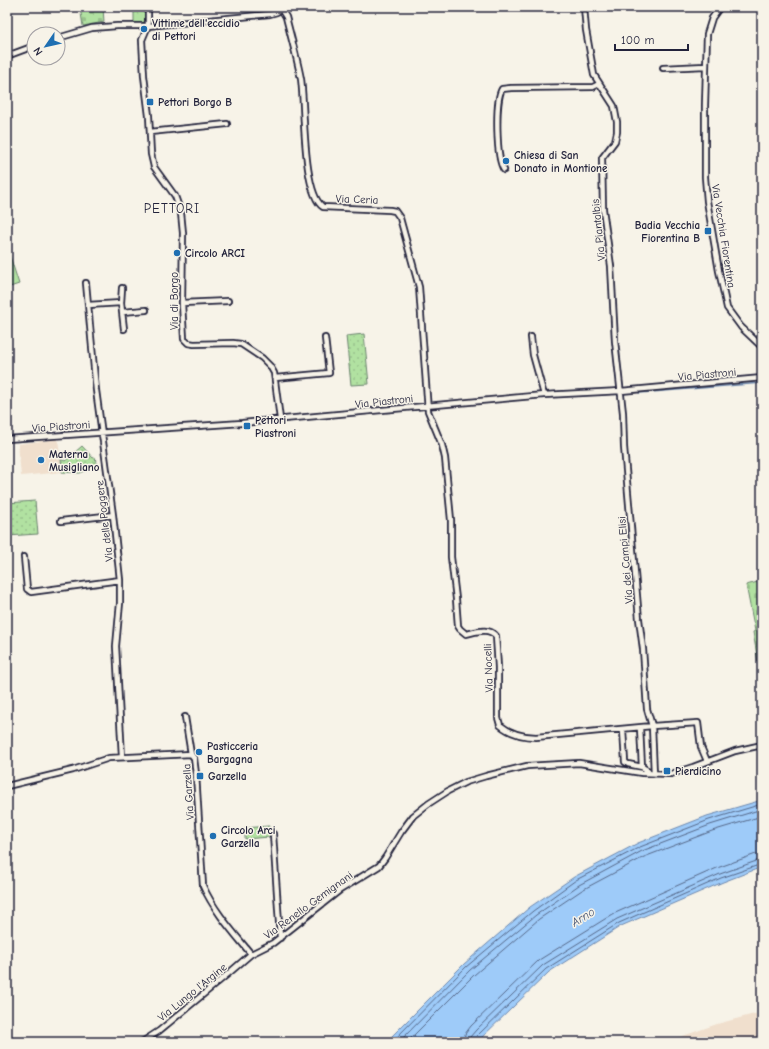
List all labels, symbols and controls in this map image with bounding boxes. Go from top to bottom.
place label: Vittime dell'eccidio di Pettori [152,17,240,43]
marker: Vittime dell'eccidio di Pettori [139,24,149,34]
north arrow [26,26,66,66]
scale bar [615,26,688,52]
text: 100 m [621,33,654,47]
text: N [31,45,46,58]
place label: Pettori Borgo B [158,96,232,109]
marker: Pettori Borgo B [145,97,155,107]
place label: Chiesa di San Donato in Montione [514,149,608,175]
marker: Chiesa di San Donato in Montione [501,156,511,166]
street label: Via Vecchia Fiorentina [709,183,738,289]
street label: Via Ceria [335,192,378,207]
street label: Via Piantalbis [589,198,608,261]
district label: PETTORI [144,201,200,216]
place label: Badia Vecchia Fiorentina B [635,219,700,245]
marker: Badia Vecchia Fiorentina B [703,226,713,236]
place label: Circolo ARCI [185,247,246,260]
marker: Circolo ARCI [172,248,182,258]
street label: Via di Borgo [168,272,181,330]
street label: Via Piastroni [677,365,737,384]
street label: Via Piastroni [354,392,414,411]
place label: Pettori Piastroni [255,414,296,440]
street label: Via Piastroni [31,418,91,435]
marker: Pettori Piastroni [242,421,252,431]
place label: Materna Musigliano [49,448,100,474]
marker: Materna Musigliano [36,455,46,465]
street label: Via delle Poggere [93,479,116,562]
street label: Via dei Campi Elisi [615,516,636,604]
street label: Via Nocelli [481,643,496,693]
place label: Pasticceria Bargagna [207,740,258,766]
marker: Pasticceria Bargagna [194,747,204,757]
street label: Via Garzella [180,763,197,820]
place label: Pierdicino [675,765,721,778]
marker: Pierdicino [662,766,672,776]
place label: Garzella [208,770,247,783]
marker: Garzella [195,771,205,781]
place label: Circolo Arci Garzella [221,824,275,850]
marker: Circolo Arci Garzella [208,831,218,841]
street label: Via Renello Gemignani [261,869,355,942]
water label: Arno [568,904,597,930]
street label: Via Lungo l'Argine [155,960,230,1024]

